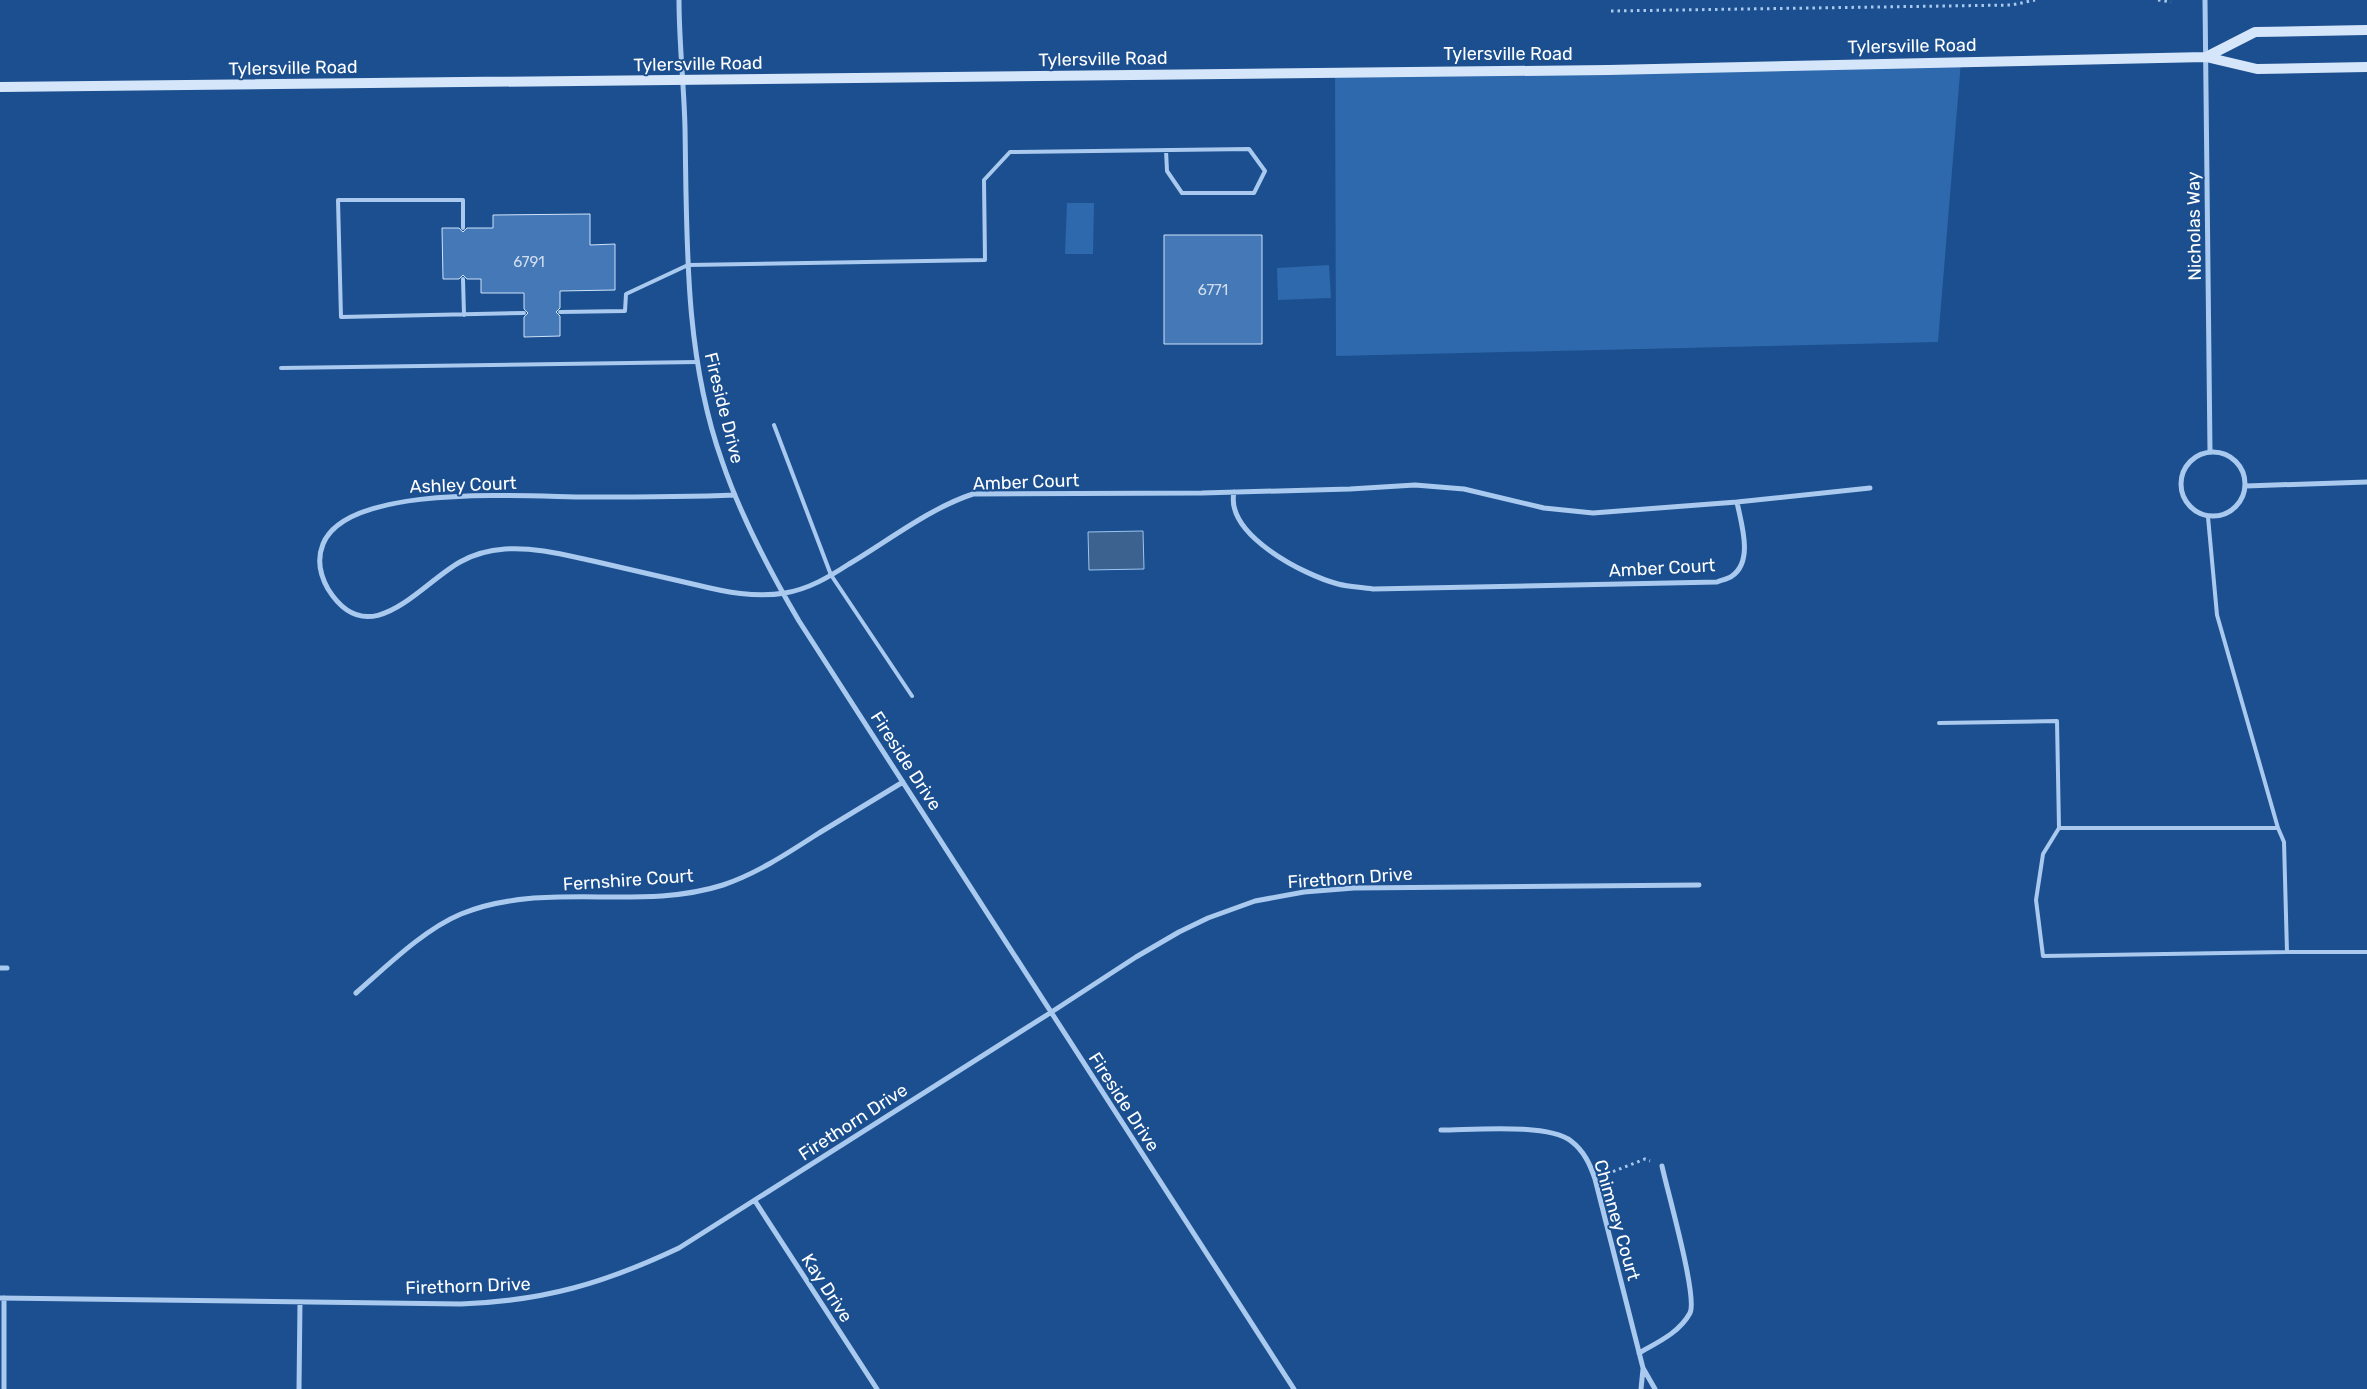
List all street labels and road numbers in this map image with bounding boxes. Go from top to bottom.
street label: Tylersville Road [1847,34,1977,58]
street label: Tylersville Road [1443,43,1573,65]
street label: Tylersville Road [1038,47,1168,71]
street label: Tylersville Road [633,52,763,76]
street label: Tylersville Road [228,56,358,80]
street label: Nicholas Way [2182,171,2206,281]
street label: Fireside Drive [700,350,748,466]
street label: Amber Court [972,469,1080,495]
street label: Ashley Court [409,472,517,498]
street label: Amber Court [1608,554,1716,582]
street label: Fireside Drive [866,707,946,815]
street label: Firethorn Drive [1287,863,1413,893]
street label: Fernshire Court [562,864,694,896]
street label: Fireside Drive [1084,1048,1164,1156]
street label: Firethorn Drive [794,1079,912,1165]
street label: Chimney Court [1589,1157,1645,1283]
street label: Kay Drive [797,1249,857,1327]
street label: Firethorn Drive [405,1273,531,1299]

